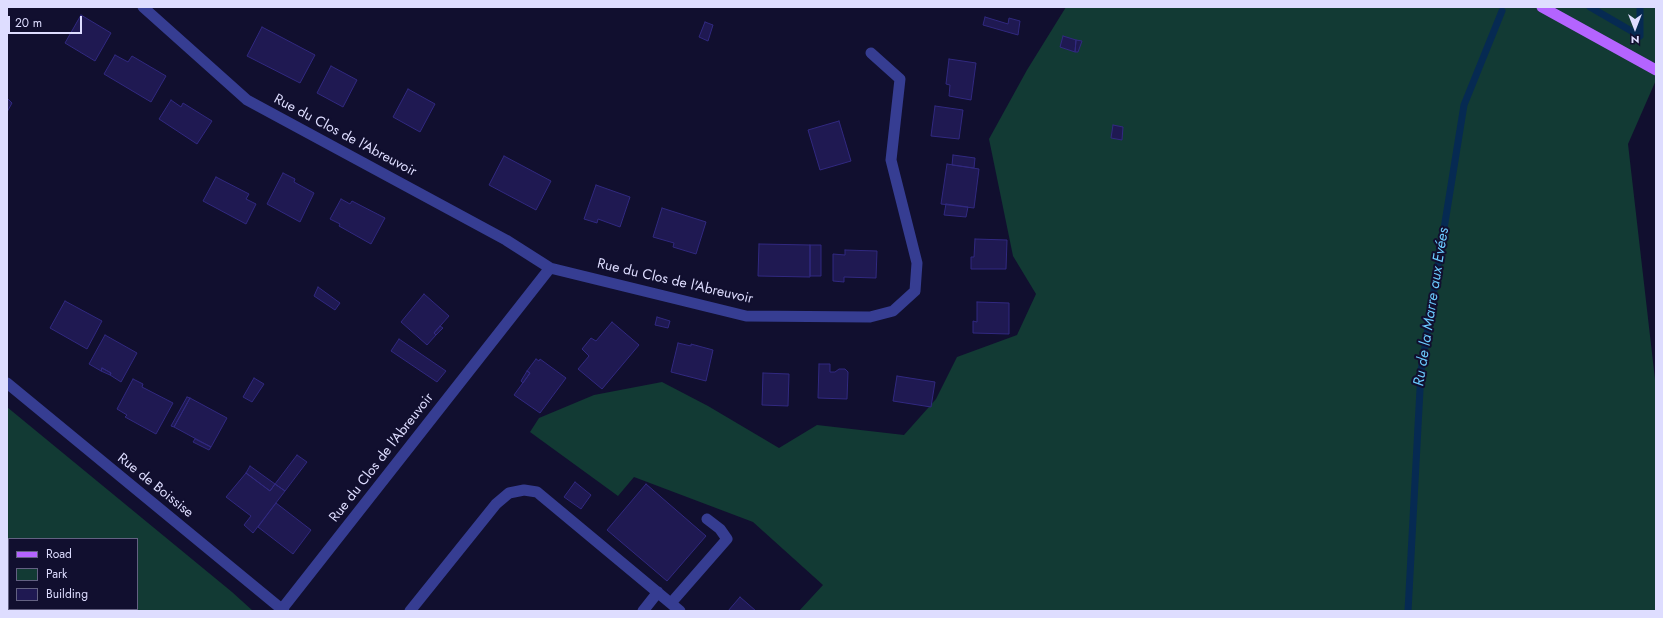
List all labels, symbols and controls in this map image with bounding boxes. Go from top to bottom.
scale bar [10,8,84,34]
north arrow [1615,8,1655,48]
text: 20 m [15,14,42,32]
text: N [1631,32,1639,48]
street label: Rue du Clos de l'Abreuvoir [271,91,419,181]
water label: Ru de la Marre aux Evées [1411,226,1453,388]
street label: Rue du Clos de l'Abreuvoir [595,256,755,308]
street label: Rue du Clos de l'Abreuvoir [326,390,438,526]
street label: Rue de Boissise [114,450,196,522]
legend [8,538,138,610]
text: Road [46,545,72,563]
text: Park [46,565,67,583]
text: Building [46,585,88,603]

